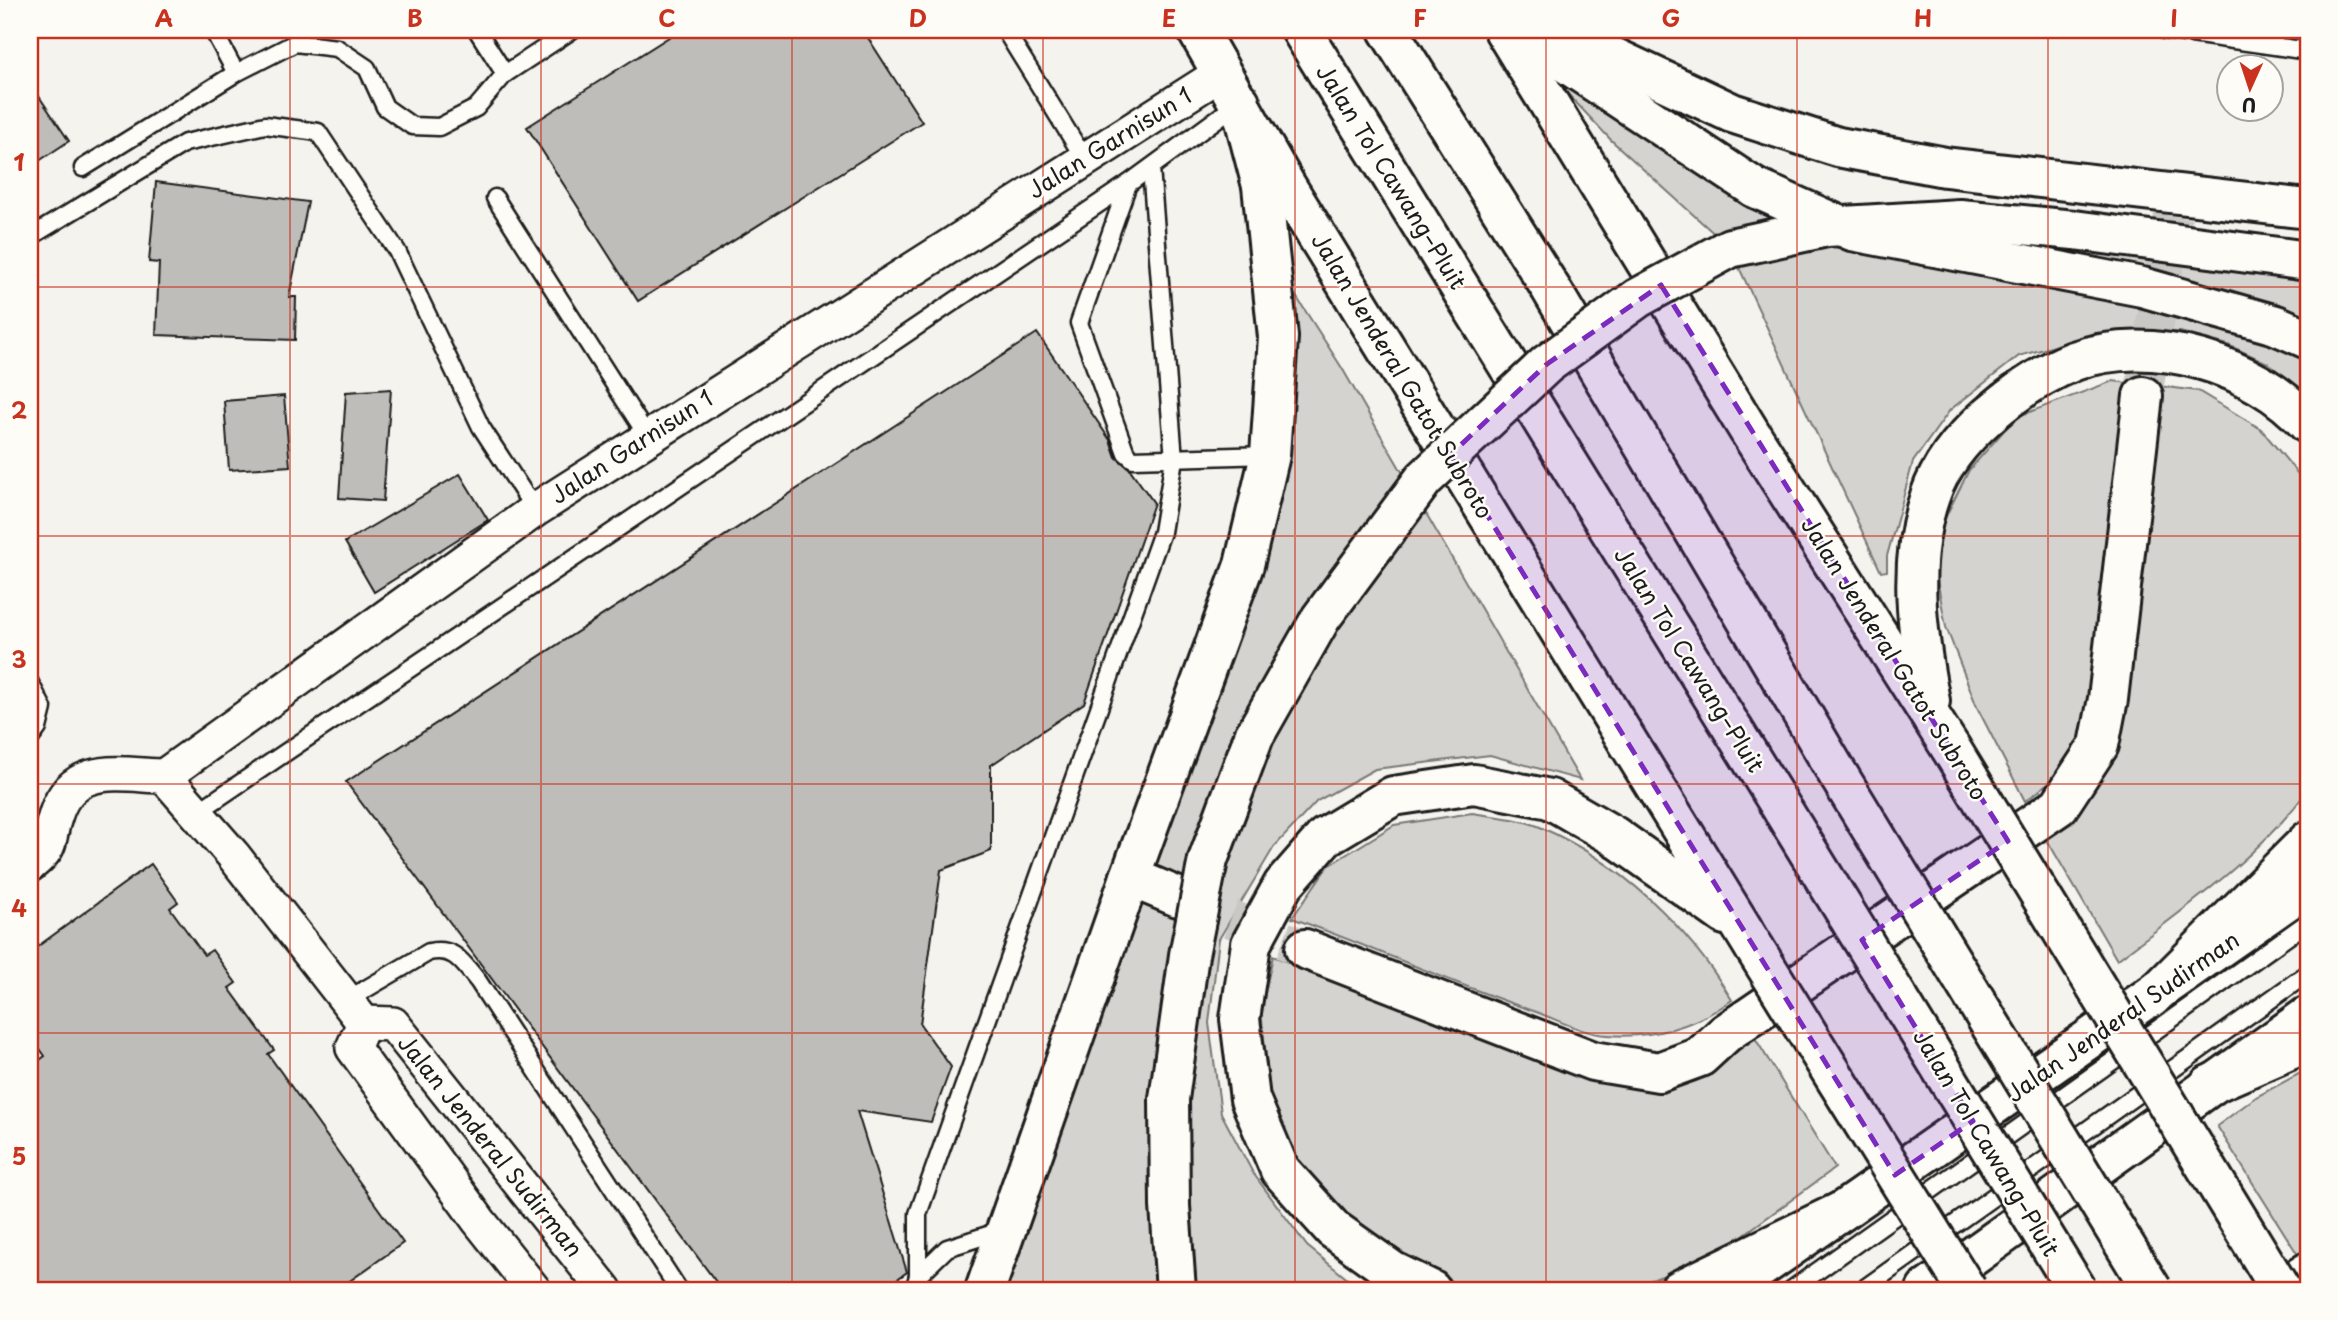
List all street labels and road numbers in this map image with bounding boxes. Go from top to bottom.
street label: Jalan Tol Cawang–Pluit [1309,57,1476,296]
street label: Jalan Garnisun 1 [1020,77,1198,206]
street label: Jalan Jenderal Gatot Subroto [1304,225,1503,525]
street label: Jalan Garnisun 1 [543,380,720,512]
street label: Jalan Jenderal Gatot Subroto [1793,510,1997,807]
street label: Jalan Tol Cawang–Pluit [1607,540,1774,779]
street label: Jalan Jenderal Sudirman [1998,922,2246,1110]
street label: Jalan Tol Cawang–Pluit [1905,1022,2069,1263]
street label: Jalan Jenderal Sudirman [390,1026,592,1264]

